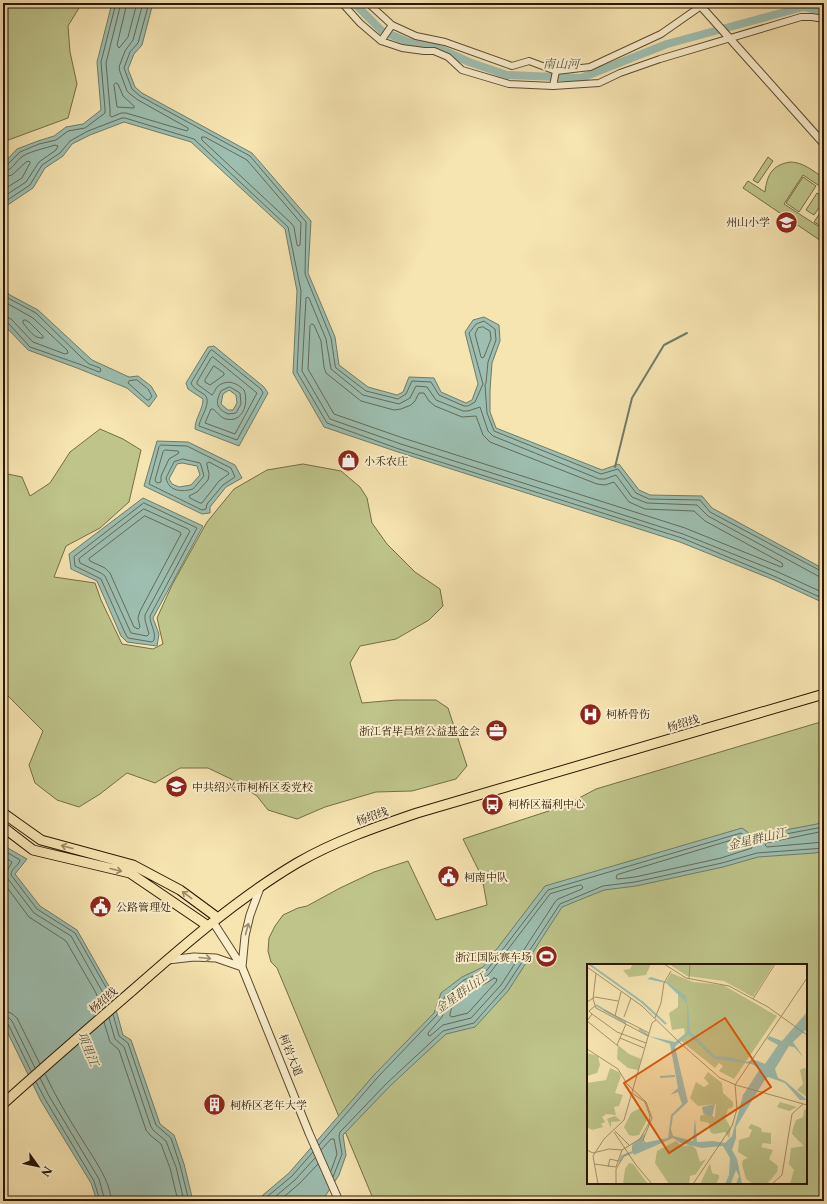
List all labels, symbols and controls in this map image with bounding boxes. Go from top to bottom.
water label: 南山河 [543,56,581,71]
school or university icon: 州山小学 [773,209,799,235]
place label: 州山小学 [726,215,770,229]
shop icon: 小禾农庄 [336,448,362,474]
place label: 小禾农庄 [364,454,408,468]
hospital icon: 柯桥骨伤 [577,701,603,727]
place label: 柯桥骨伤 [606,707,650,721]
street label: 杨绍线 [665,712,701,734]
office icon: 浙江省毕昌煊公益基金会 [483,718,509,744]
place label: 浙江省毕昌煊公益基金会 [359,724,480,738]
school or university icon: 中共绍兴市柯桥区委党校 [163,774,189,800]
place label: 中共绍兴市柯桥区委党校 [192,780,313,794]
bus stop icon: 柯桥区福利中心 [480,791,506,817]
place label: 柯桥区福利中心 [508,797,585,811]
street label: 杨绍线 [354,804,390,828]
water label: 金星群山江 [726,824,790,853]
one-way arrow [61,843,74,850]
public building icon: 柯南中队 [436,864,462,890]
one-way arrow [109,867,122,874]
place label: 柯南中队 [464,870,508,884]
one-way arrow [182,891,193,899]
public building icon: 公路管理处 [88,894,114,920]
place label: 公路管理处 [116,900,171,914]
one-way arrow [243,922,251,935]
sports icon: 浙江国际赛车场 [534,944,560,970]
place label: 浙江国际赛车场 [455,950,532,964]
one-way arrow [198,954,211,961]
inset map [587,964,807,1184]
water label: 金星群山江 [432,968,491,1016]
street label: 杨绍线 [86,984,120,1016]
water label: 项里江 [75,1029,103,1070]
street label: 柯岩大道 [276,1032,306,1078]
building icon: 柯桥区老年大学 [202,1092,228,1118]
place label: 柯桥区老年大学 [230,1098,307,1112]
north arrow [18,1146,58,1186]
text: N [38,1164,55,1180]

